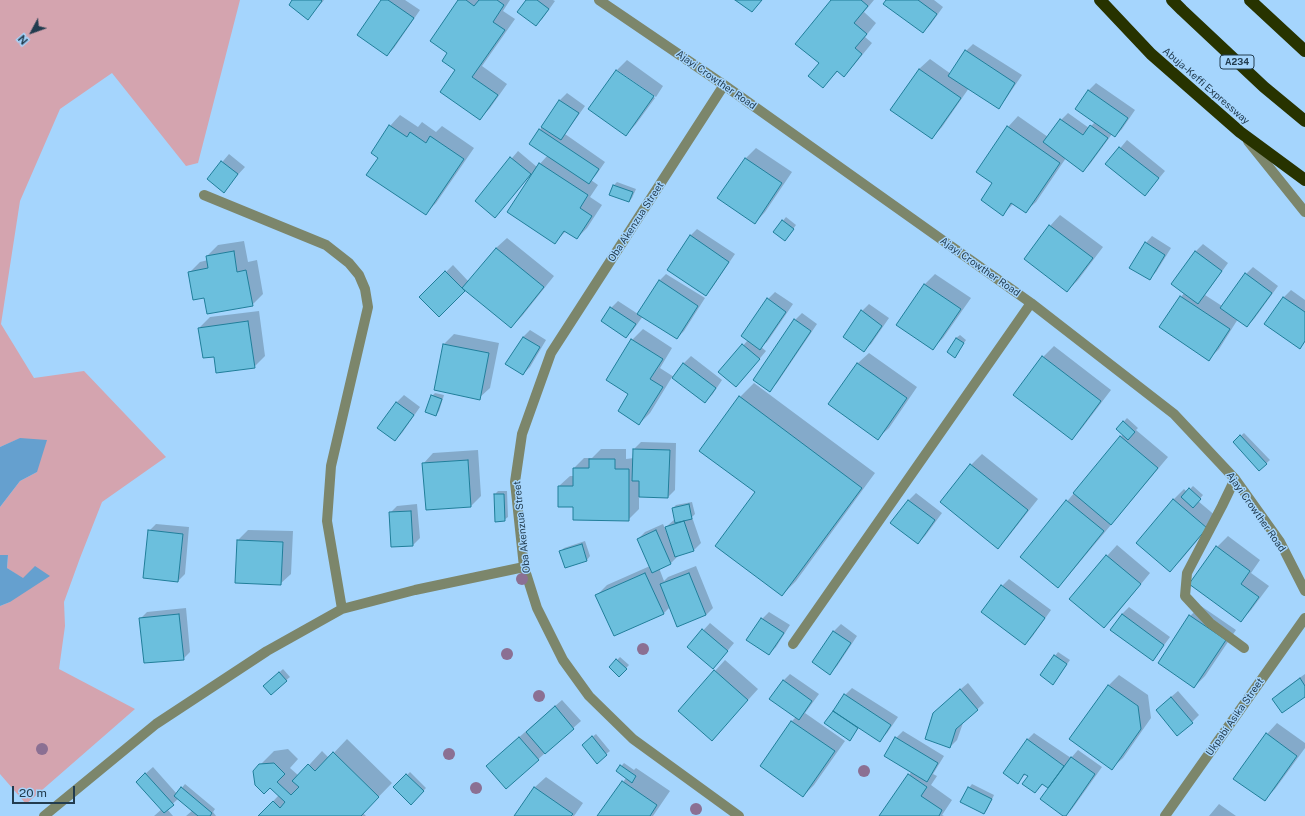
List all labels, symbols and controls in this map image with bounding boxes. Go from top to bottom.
north arrow [12,12,52,52]
text: N [16,33,30,47]
street label: Abuja-Keffi Expressway [1160,45,1252,127]
street label: Ajayi Crowther Road [674,48,758,112]
road number: A234 [1220,55,1254,69]
street label: Oba Akenzua Street [606,180,666,264]
street label: Ajayi Crowther Road [938,235,1022,299]
street label: Ajayi Crowther Road [1224,470,1288,554]
street label: Oba Akenzua Street [511,480,533,574]
street label: Ukpabi Asika Street [1204,676,1266,758]
scale bar [14,778,77,804]
text: 20 m [19,786,47,800]

